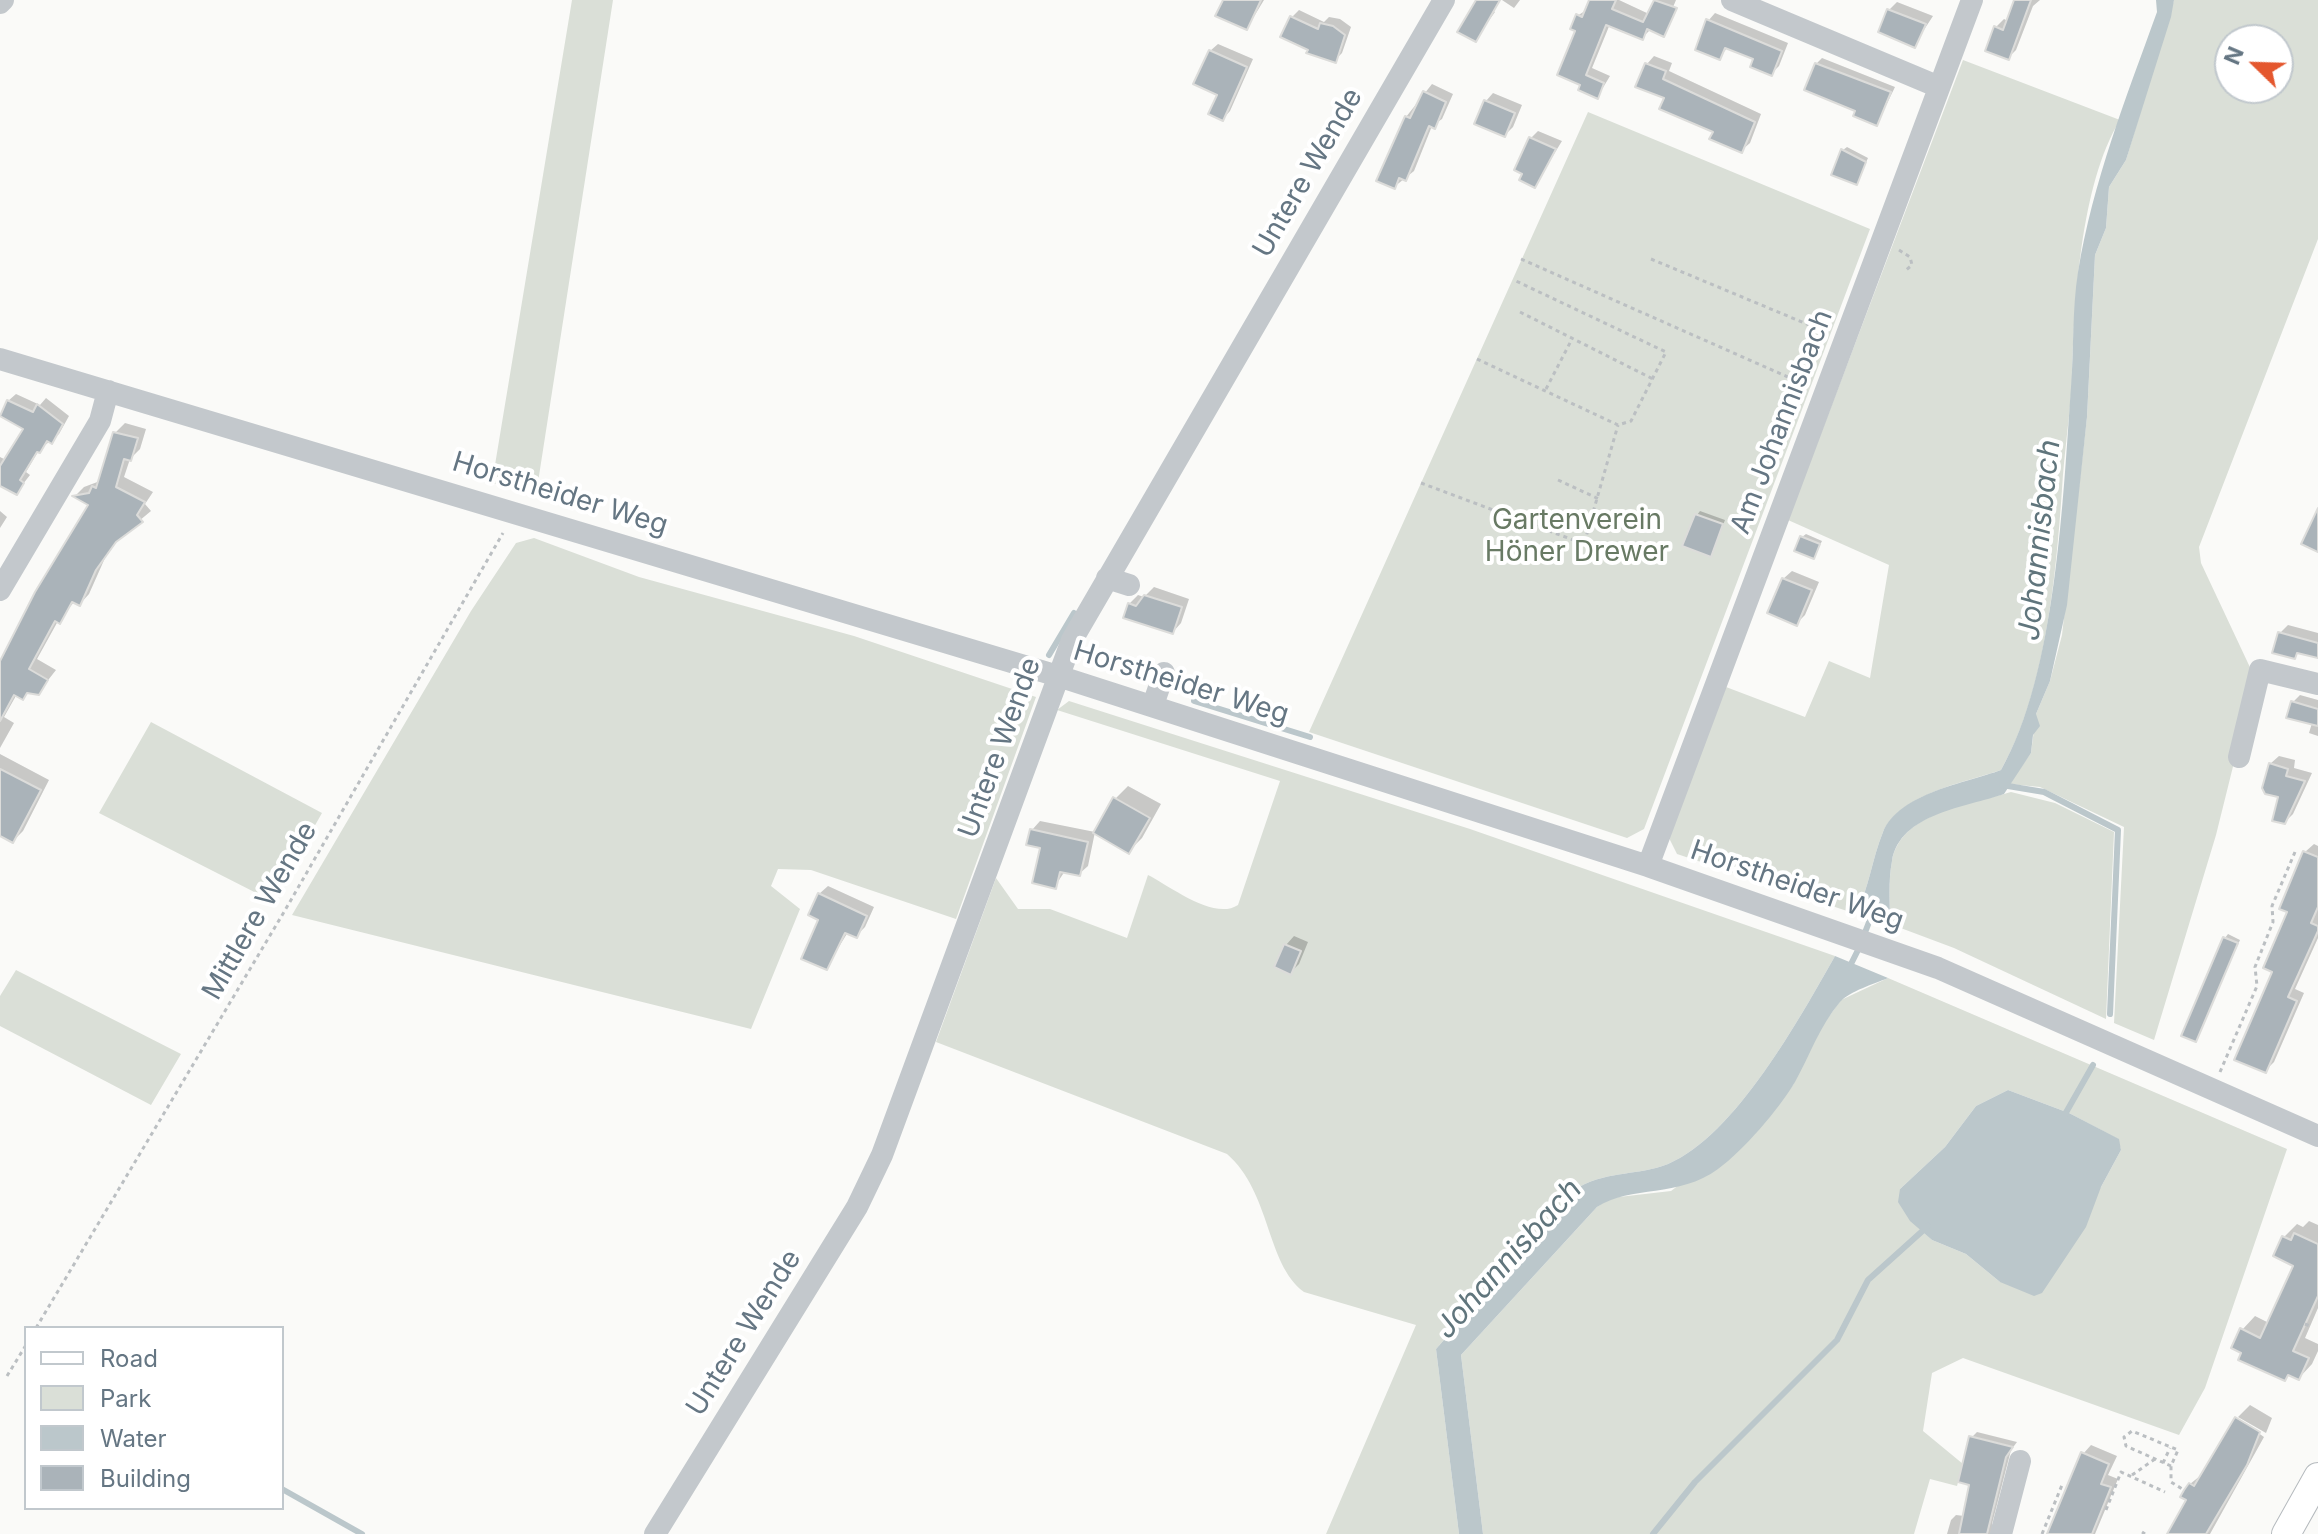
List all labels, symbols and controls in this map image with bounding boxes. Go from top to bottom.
north arrow [2214,24,2294,104]
text: N [2219,43,2249,68]
street label: Untere Wende [1246,83,1370,263]
street label: Am Johannisbach [1724,305,1840,539]
water label: Johannisbach [2012,438,2068,642]
street label: Horstheider Weg [448,445,672,543]
park label: Gartenverein Höner Drewer [1485,504,1669,570]
street label: Horstheider Weg [1069,634,1293,732]
street label: Untere Wende [952,653,1048,843]
street label: Mittlere Wende [196,816,324,1006]
street label: Horstheider Weg [1686,834,1908,938]
water label: Johannisbach [1428,1172,1590,1346]
street label: Untere Wende [680,1244,808,1422]
legend [24,1326,284,1510]
text: Road [100,1344,158,1373]
text: Park [100,1384,151,1413]
text: Water [100,1424,167,1453]
text: Building [100,1464,191,1493]

